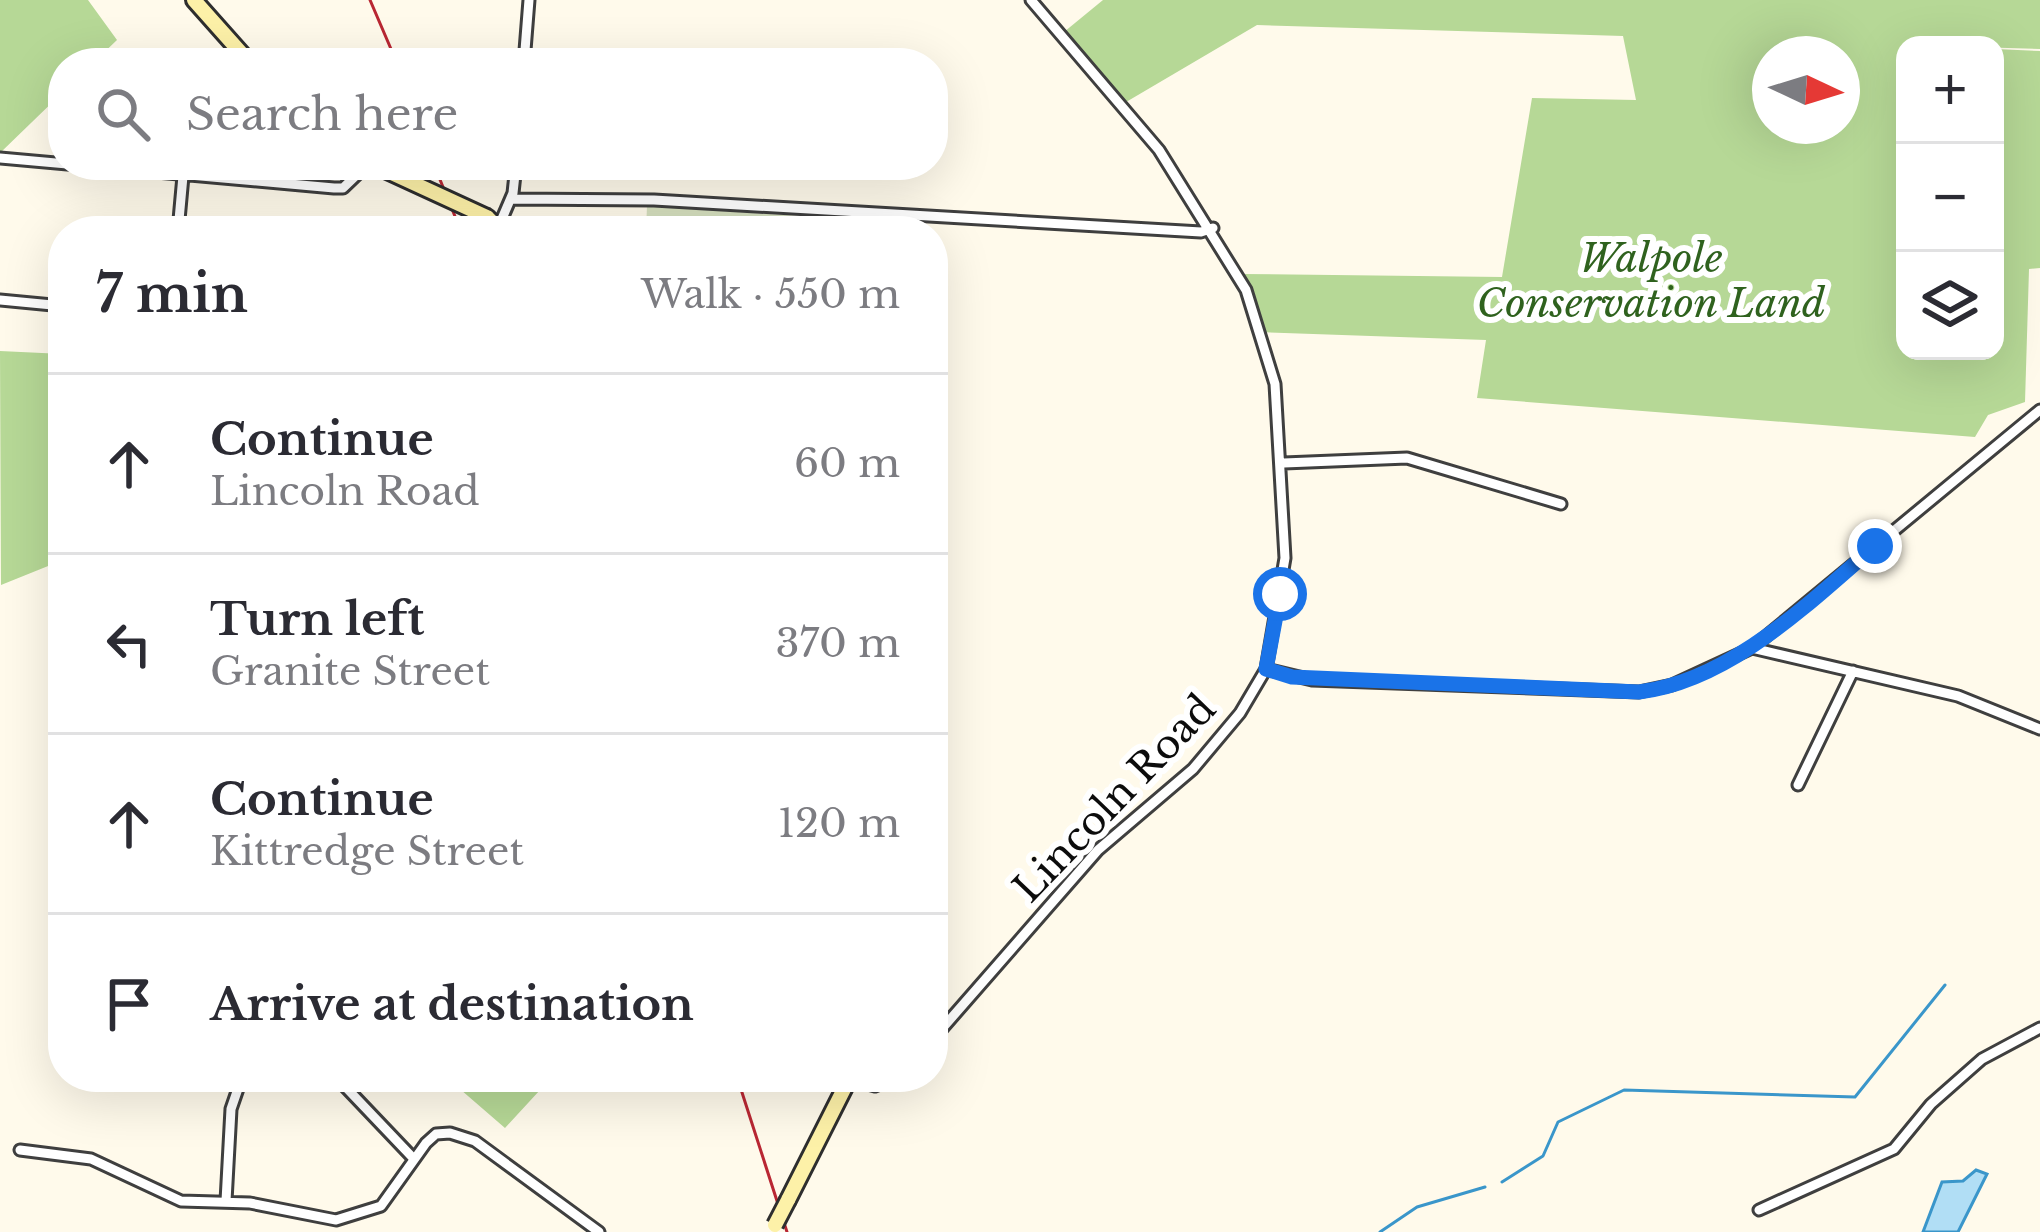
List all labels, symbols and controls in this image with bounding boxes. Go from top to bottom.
north arrow [1752,36,1860,144]
map controls [1896,36,2004,360]
button: + [1896,36,2004,144]
search box [48,48,948,180]
icon: search [90,81,156,147]
text: Search here [186,86,458,142]
button: − [1896,144,2004,252]
park label: Walpole Conservation Land [1477,234,1826,328]
button: layers [1896,252,2004,360]
text: 7 min [96,263,248,326]
text: Walk · 550 m [641,270,900,319]
text: Continue [210,411,434,467]
icon: ahead [96,431,162,497]
text: 60 m [794,439,900,488]
text: Lincoln Road [210,467,479,516]
route end [1848,519,1902,573]
route start [1253,567,1307,621]
text: Turn left [210,591,424,647]
icon: left [96,611,162,677]
text: 370 m [776,619,900,668]
text: Granite Street [210,647,490,696]
street label: Lincoln Road [1003,684,1226,912]
text: Continue [210,771,434,827]
icon: ahead [96,791,162,857]
text: 120 m [778,799,900,848]
text: Kittredge Street [210,827,524,876]
icon: arrive [96,971,162,1037]
text: Arrive at destination [210,976,694,1032]

